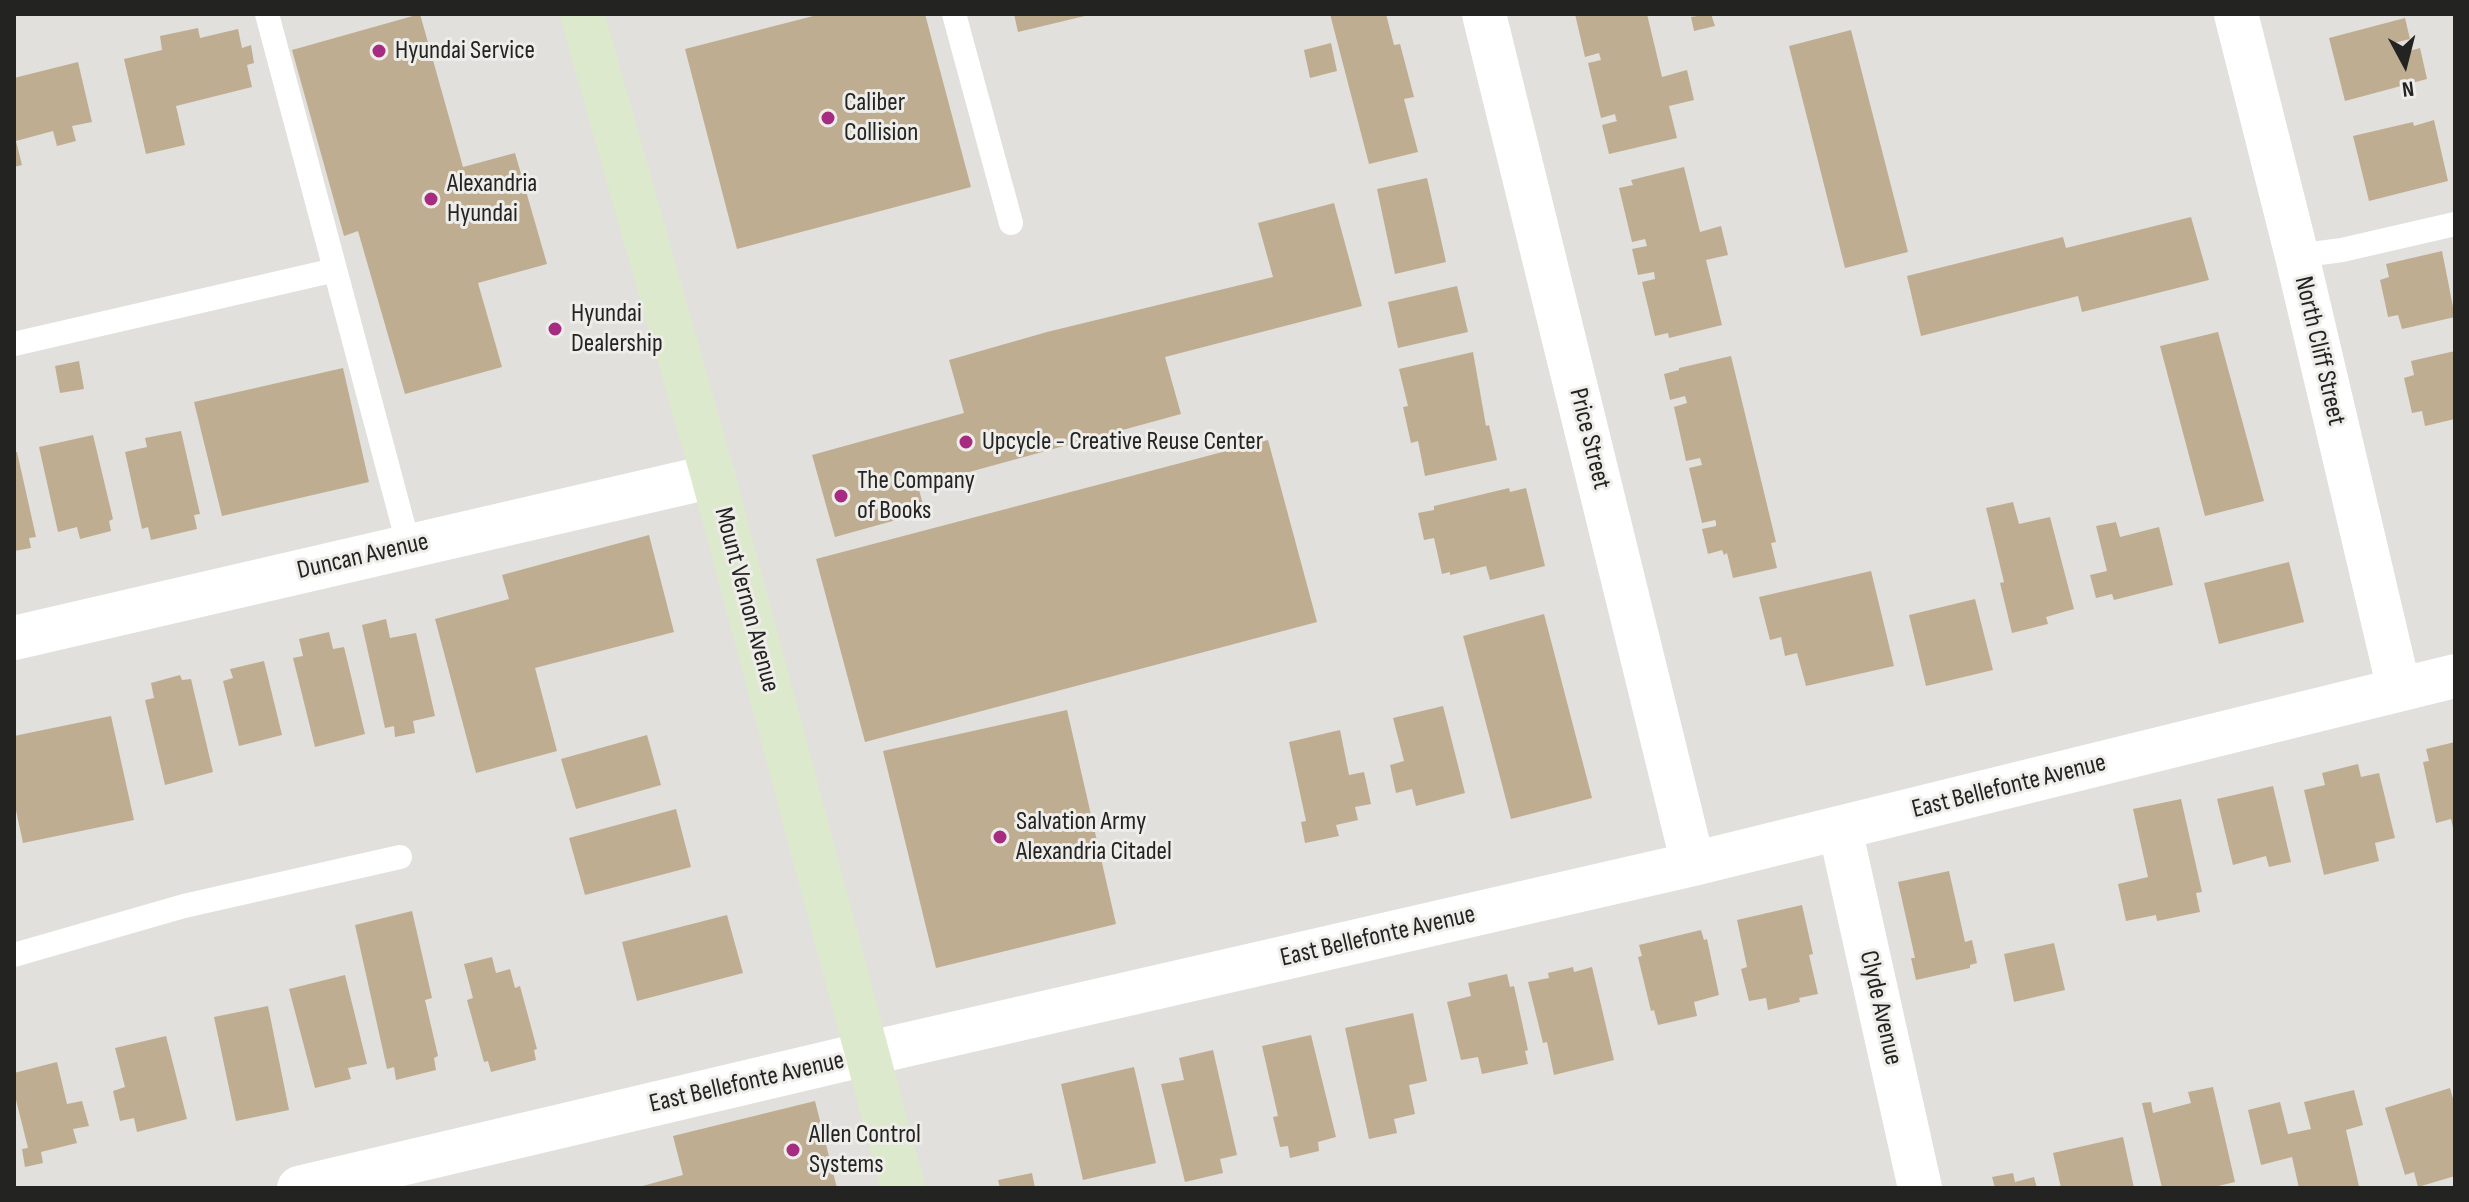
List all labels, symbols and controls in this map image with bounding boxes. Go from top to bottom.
north arrow [2365,24,2445,104]
place label: Hyundai Service [395,35,535,67]
marker: Hyundai Service [370,42,388,60]
text: N [2401,74,2415,102]
place label: Caliber Collision [844,87,918,148]
marker: Caliber Collision [819,109,837,127]
place label: Alexandria Hyundai [447,168,537,230]
marker: Alexandria Hyundai [422,190,440,208]
street label: North Cliff Street [2287,274,2351,428]
place label: Hyundai Dealership [571,298,663,360]
marker: Hyundai Dealership [546,320,564,338]
street label: Price Street [1561,385,1617,493]
place label: Upcycle - Creative Reuse Center [982,426,1263,458]
marker: Upcycle - Creative Reuse Center [957,433,975,451]
place label: The Company of Books [857,465,975,526]
marker: The Company of Books [832,487,850,505]
street label: Mount Vernon Avenue [706,504,786,696]
street label: Duncan Avenue [294,527,432,587]
street label: East Bellefonte Avenue [1909,748,2109,826]
place label: Salvation Army Alexandria Citadel [1016,806,1172,868]
marker: Salvation Army Alexandria Citadel [991,828,1009,846]
street label: East Bellefonte Avenue [1278,899,1478,975]
street label: Clyde Avenue [1852,948,1908,1068]
street label: East Bellefonte Avenue [647,1045,847,1121]
place label: Allen Control Systems [809,1119,921,1180]
marker: Allen Control Systems [784,1141,802,1159]

